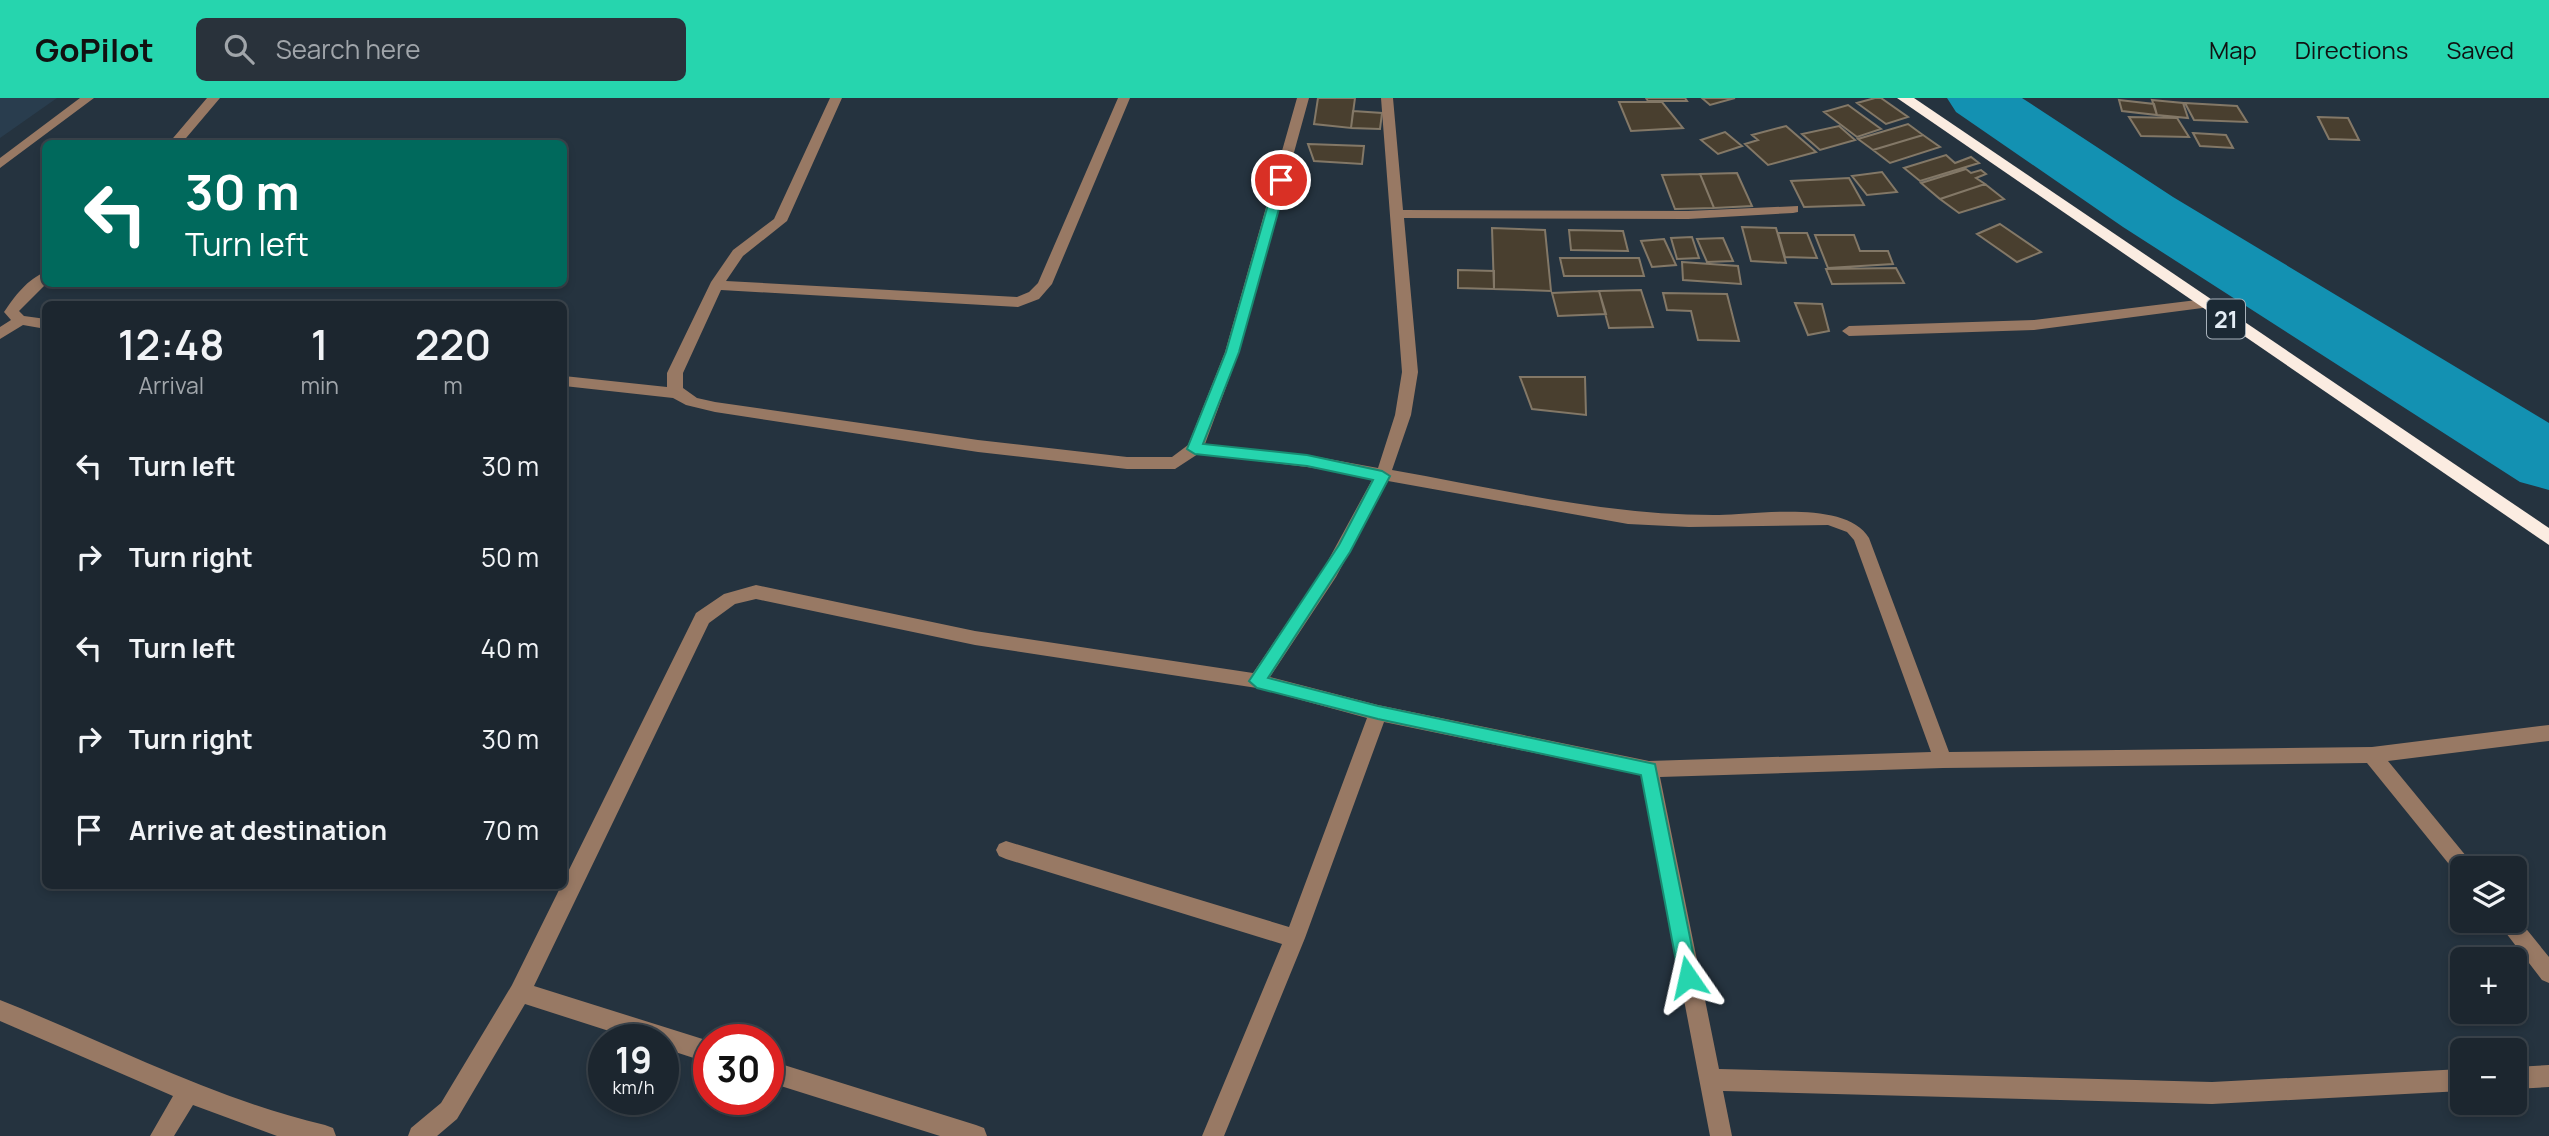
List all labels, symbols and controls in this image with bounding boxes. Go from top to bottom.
search box [196,18,686,81]
text: GoPilot [35,27,154,72]
icon: search [220,30,258,68]
text: Search here [276,31,420,67]
text: Map [2209,33,2257,66]
text: Directions [2295,33,2408,66]
text: Saved [2446,33,2514,66]
pin [1251,150,1311,210]
text: 30 m [185,158,300,225]
icon: arrive [1262,161,1300,199]
icon: left [70,168,161,259]
text: Turn left [185,222,309,266]
road number: 21 [2207,300,2245,339]
text: 12:48 [118,315,225,373]
text: 1 [311,315,329,373]
text: 220 [415,315,491,373]
text: Arrival [138,369,204,401]
text: min [300,369,339,401]
text: m [443,369,463,401]
icon: left [70,447,108,485]
text: Turn left [129,448,236,484]
text: 30 m [482,448,539,484]
icon: right [70,538,108,576]
text: Turn right [129,539,253,575]
text: 50 m [481,539,539,575]
icon: left [70,629,108,667]
text: Turn left [129,630,236,666]
text: 40 m [481,630,539,666]
icon: right [70,720,108,758]
text: Turn right [129,721,253,757]
text: 30 m [482,721,539,757]
icon: arrive [70,811,108,849]
text: Arrive at destination [129,812,387,848]
text: 70 m [483,812,539,848]
map controls [2450,856,2527,1115]
button: layers [2450,856,2527,933]
position arrow [1651,940,1725,1014]
button: + [2450,947,2527,1024]
speed limit sign: 30 [693,1024,784,1115]
text: 19 [615,1036,652,1084]
button: − [2450,1038,2527,1115]
text: km/h [613,1075,654,1099]

